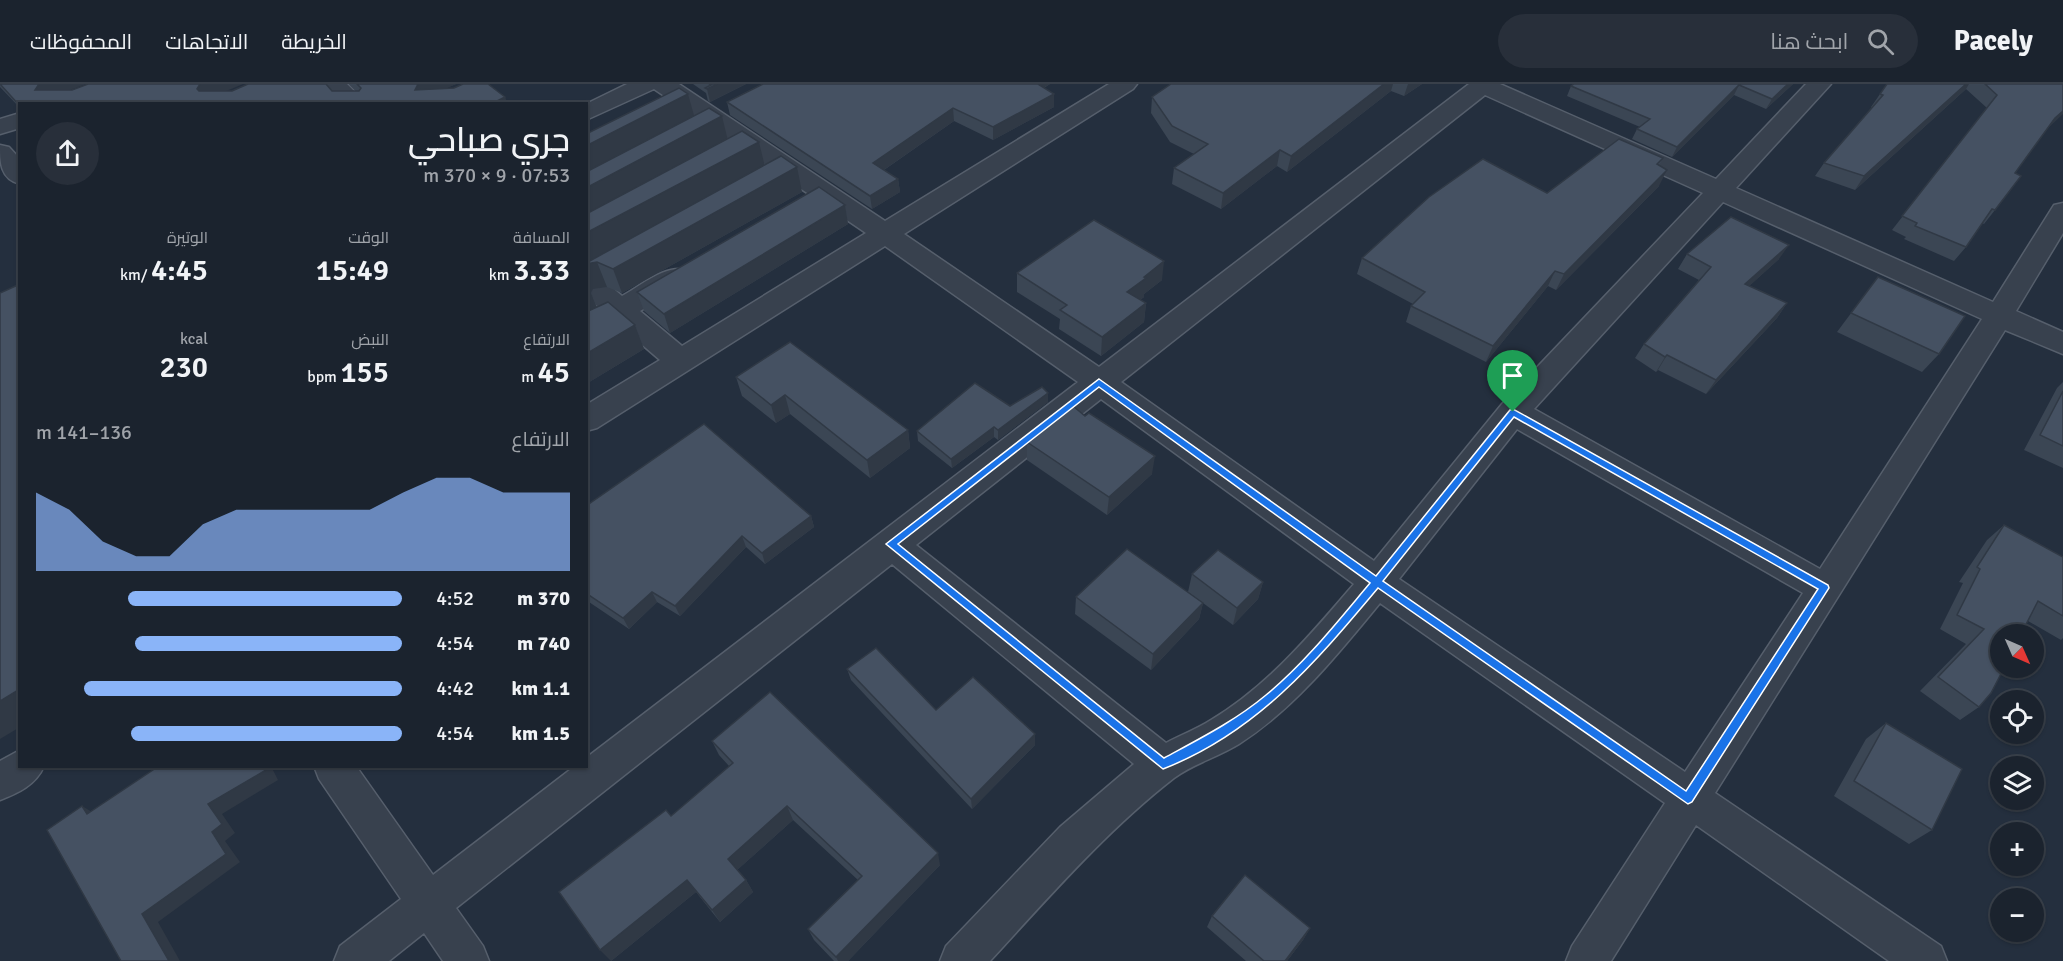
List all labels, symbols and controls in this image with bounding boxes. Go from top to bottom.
search box [1498,14,1918,68]
text: Pacely [1954,24,2033,58]
icon: search [1864,25,1897,58]
text: ابحث هنا [1770,28,1849,55]
text: المحفوظات [30,29,132,55]
text: الاتجاهات [165,29,248,55]
text: الخريطة [281,29,347,55]
text: جري صباحي [408,120,570,161]
button: share [36,122,99,185]
text: 07:53 · 9 × 370 m [423,163,570,188]
text: الوتيرة [167,228,208,248]
text: الوقت [348,228,389,248]
text: المسافة [513,228,570,248]
text: 4:45 [151,252,208,289]
text: 15:49 [316,252,389,289]
text: 3.33 [513,252,570,289]
text: /km [120,265,151,285]
text: km [489,265,513,285]
text: kcal [180,329,208,349]
text: النبض [351,330,389,350]
text: الارتفاع [523,330,570,350]
text: 230 [159,349,208,386]
pin [1487,350,1538,412]
text: 155 [340,354,389,391]
text: 45 [538,354,570,391]
icon: arrive [1496,359,1529,392]
text: bpm [307,367,340,387]
text: m [521,367,538,387]
text: 136–141 m [36,420,132,445]
text: الارتفاع [511,427,570,452]
text: 4:52 [436,586,474,611]
text: 370 m [517,586,570,611]
north arrow [1990,624,2044,678]
map controls [1990,624,2044,942]
text: 4:54 [436,631,474,656]
text: 740 m [517,631,570,656]
text: 4:42 [436,676,474,701]
text: 1.1 km [512,676,570,701]
button: locate [1990,690,2044,744]
text: 4:54 [436,721,474,746]
text: 1.5 km [512,721,570,746]
button: layers [1990,756,2044,810]
button: + [1990,822,2044,876]
button: − [1990,888,2044,942]

